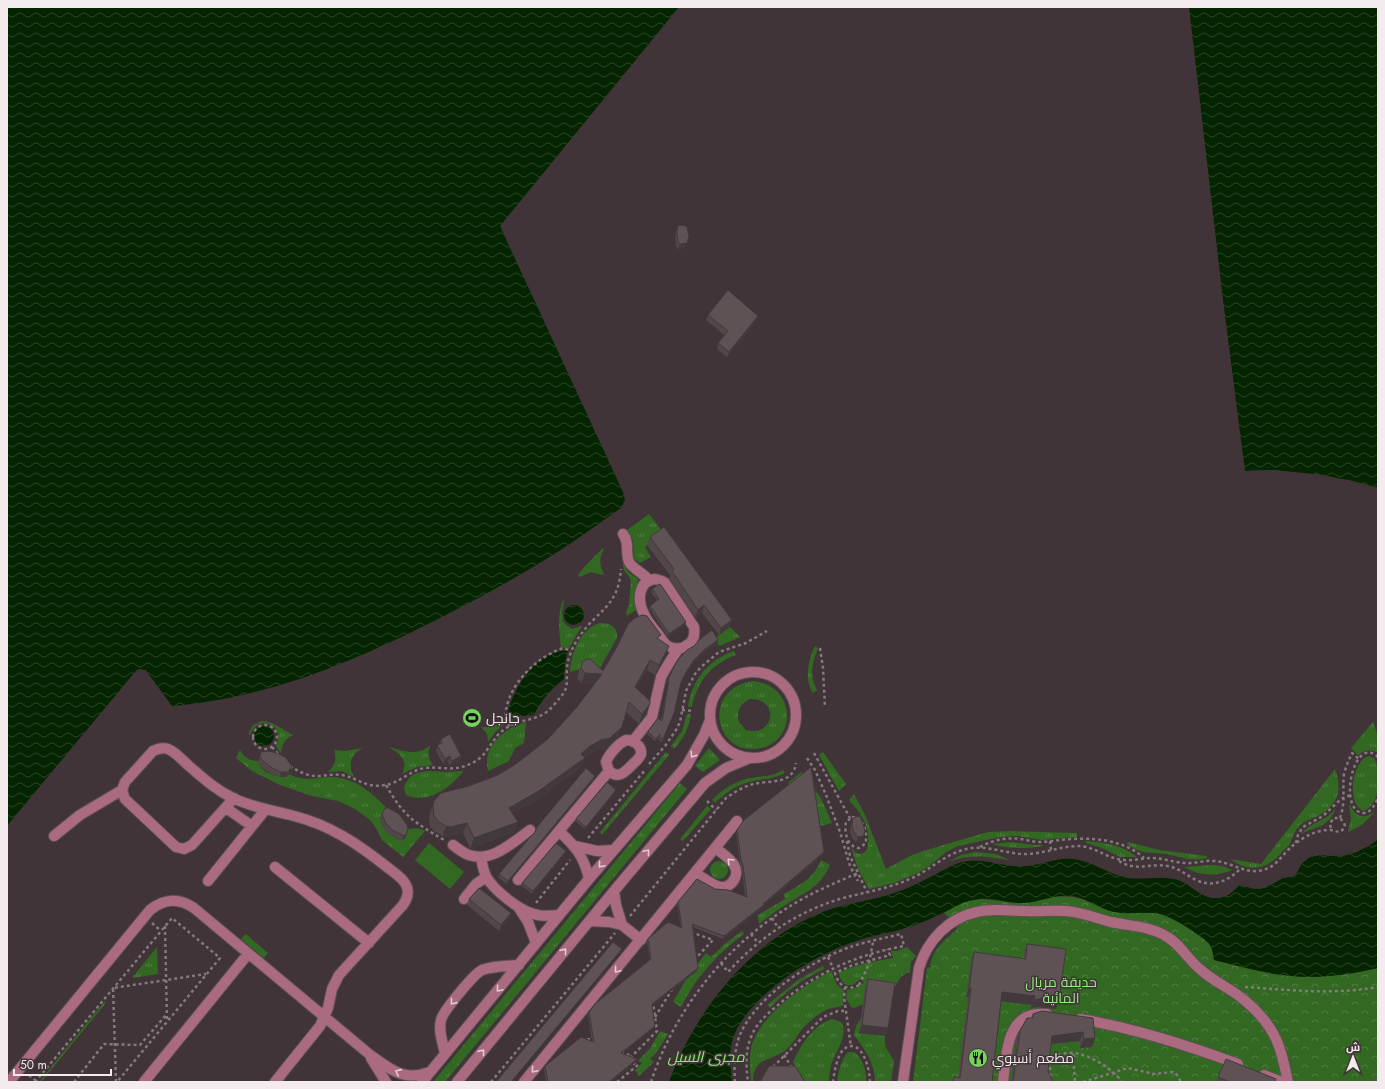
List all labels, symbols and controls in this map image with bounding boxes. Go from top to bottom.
sports icon: جانجل [461,707,483,729]
place label: جانجل [486,708,520,728]
one-way arrow [691,750,698,757]
one-way arrow [643,849,650,856]
one-way arrow [727,858,735,866]
one-way arrow [599,860,606,868]
one-way arrow [560,949,567,956]
one-way arrow [614,965,621,972]
park label: حديقة مريال المائية [1025,972,1097,1008]
one-way arrow [496,984,503,991]
one-way arrow [450,997,457,1005]
north arrow [1333,1037,1373,1077]
text: ش [1346,1039,1360,1055]
water label: مجرى السيل [667,1046,745,1068]
restaurant icon: مطعم أسيوي [967,1047,989,1069]
place label: مطعم أسيوي [992,1048,1074,1070]
one-way arrow [477,1049,484,1056]
scale bar [14,1051,111,1077]
text: 50 m [20,1056,47,1074]
one-way arrow [531,1065,538,1073]
one-way arrow [394,1069,402,1077]

